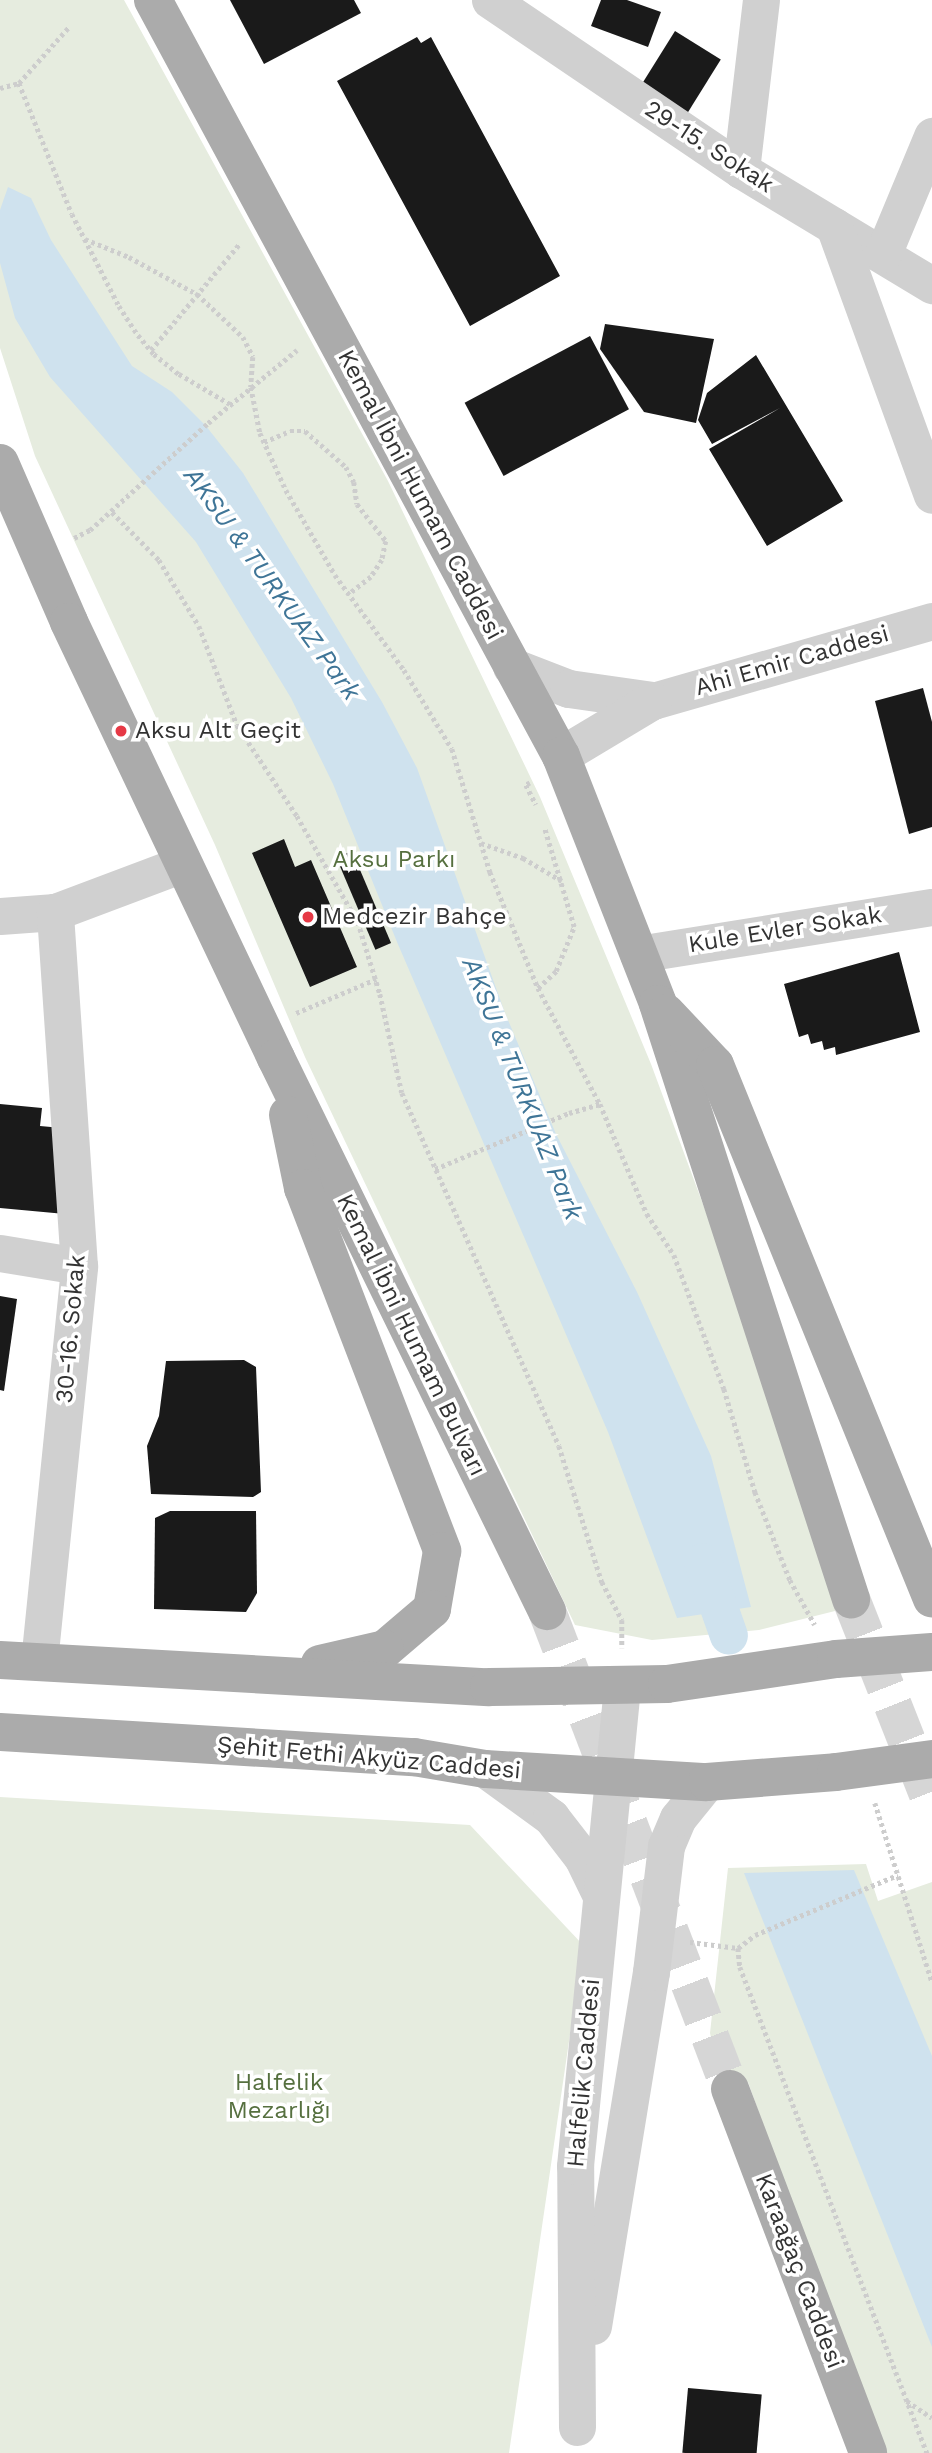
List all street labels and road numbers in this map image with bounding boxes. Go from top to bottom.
street label: 29-15. Sokak [639,95,779,199]
street label: Kemal İbni Humam Caddesi [331,345,509,645]
street label: Ahi Emir Caddesi [692,619,892,703]
street label: Kule Evler Sokak [686,900,884,960]
street label: Kemal İbni Humam Bulvarı [330,1189,492,1481]
street label: 30-16. Sokak [50,1254,92,1404]
street label: Şehit Fethi Akyüz Caddesi [215,1730,523,1786]
street label: Halfelik Caddesi [561,1977,607,2169]
street label: Karaağaç Caddesi [749,2169,849,2373]

